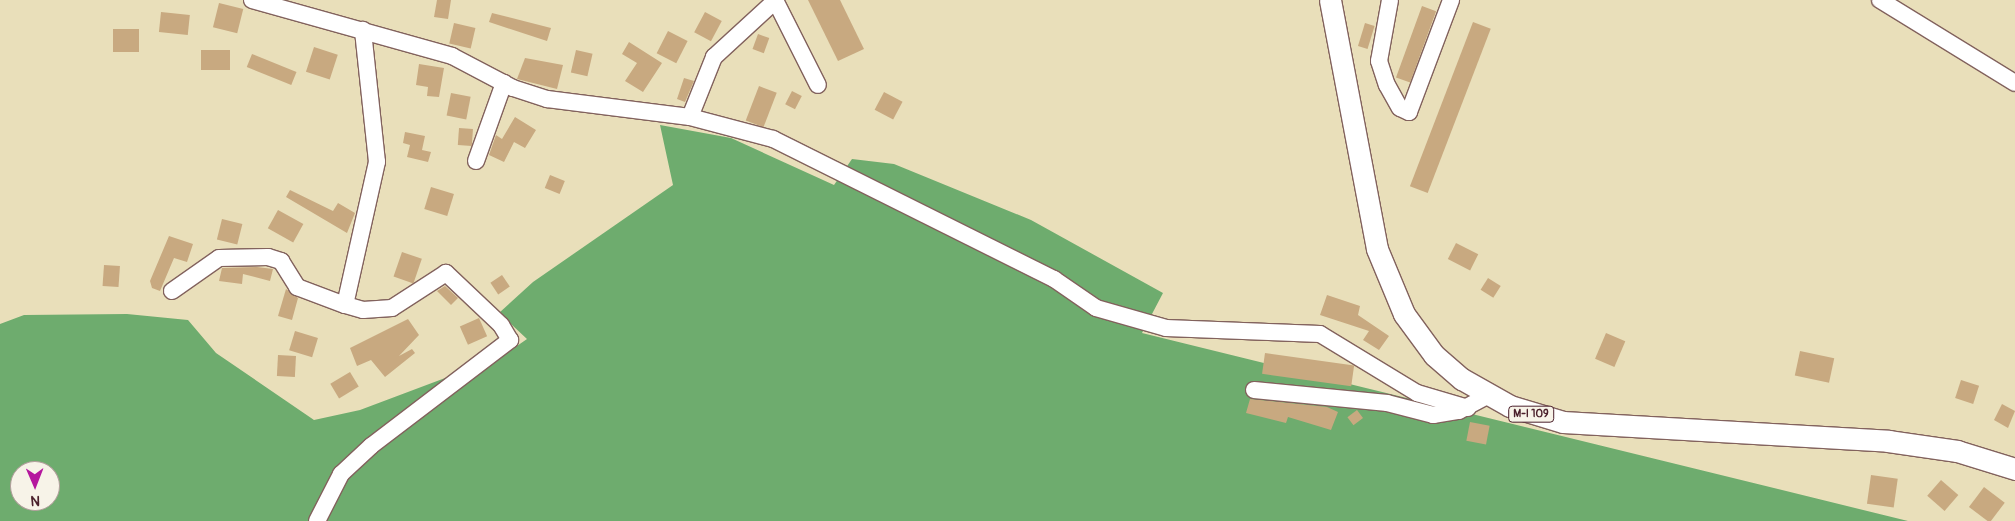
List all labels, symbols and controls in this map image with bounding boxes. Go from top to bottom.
road number: M-I 109 [1507,406,1555,422]
north arrow [10,461,60,511]
text: N [30,492,40,509]

